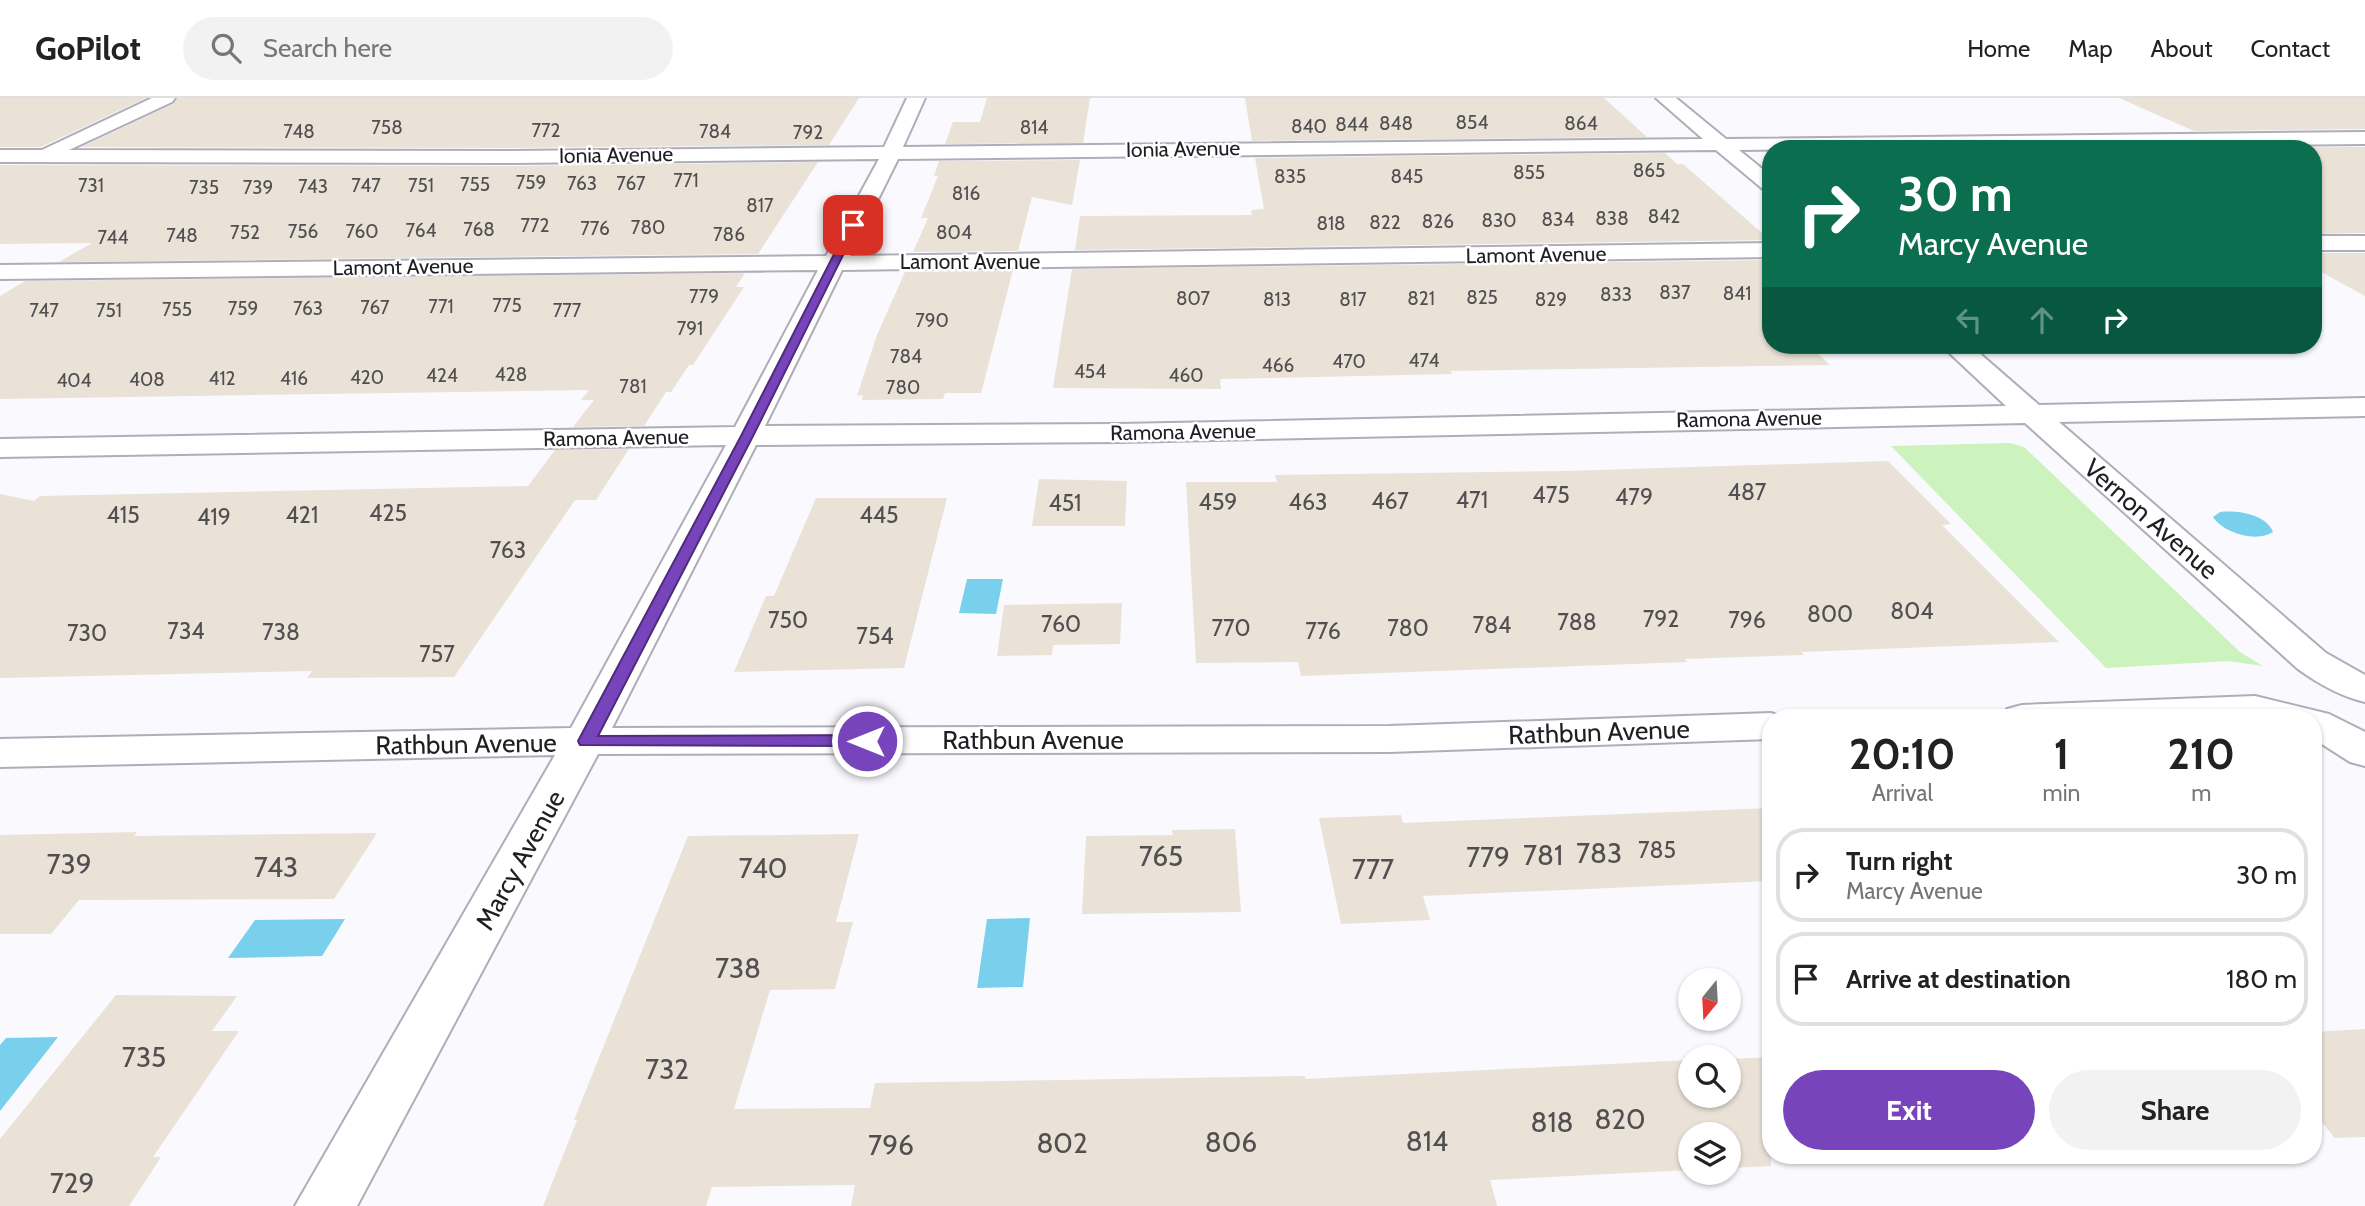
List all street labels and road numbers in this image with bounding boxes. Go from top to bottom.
street label: Ionia Avenue [1126,135,1241,162]
street label: Ionia Avenue [559,141,674,168]
street label: Lamont Avenue [1466,241,1607,268]
street label: Lamont Avenue [900,249,1041,274]
street label: Lamont Avenue [333,253,474,280]
street label: Ramona Avenue [1676,405,1822,432]
street label: Ramona Avenue [1110,418,1256,445]
street label: Ramona Avenue [543,424,689,451]
street label: Vernon Avenue [2077,452,2225,586]
street label: Rathbun Avenue [1508,713,1690,751]
street label: Rathbun Avenue [942,724,1124,756]
street label: Rathbun Avenue [375,726,557,762]
street label: Marcy Avenue [469,785,571,935]

